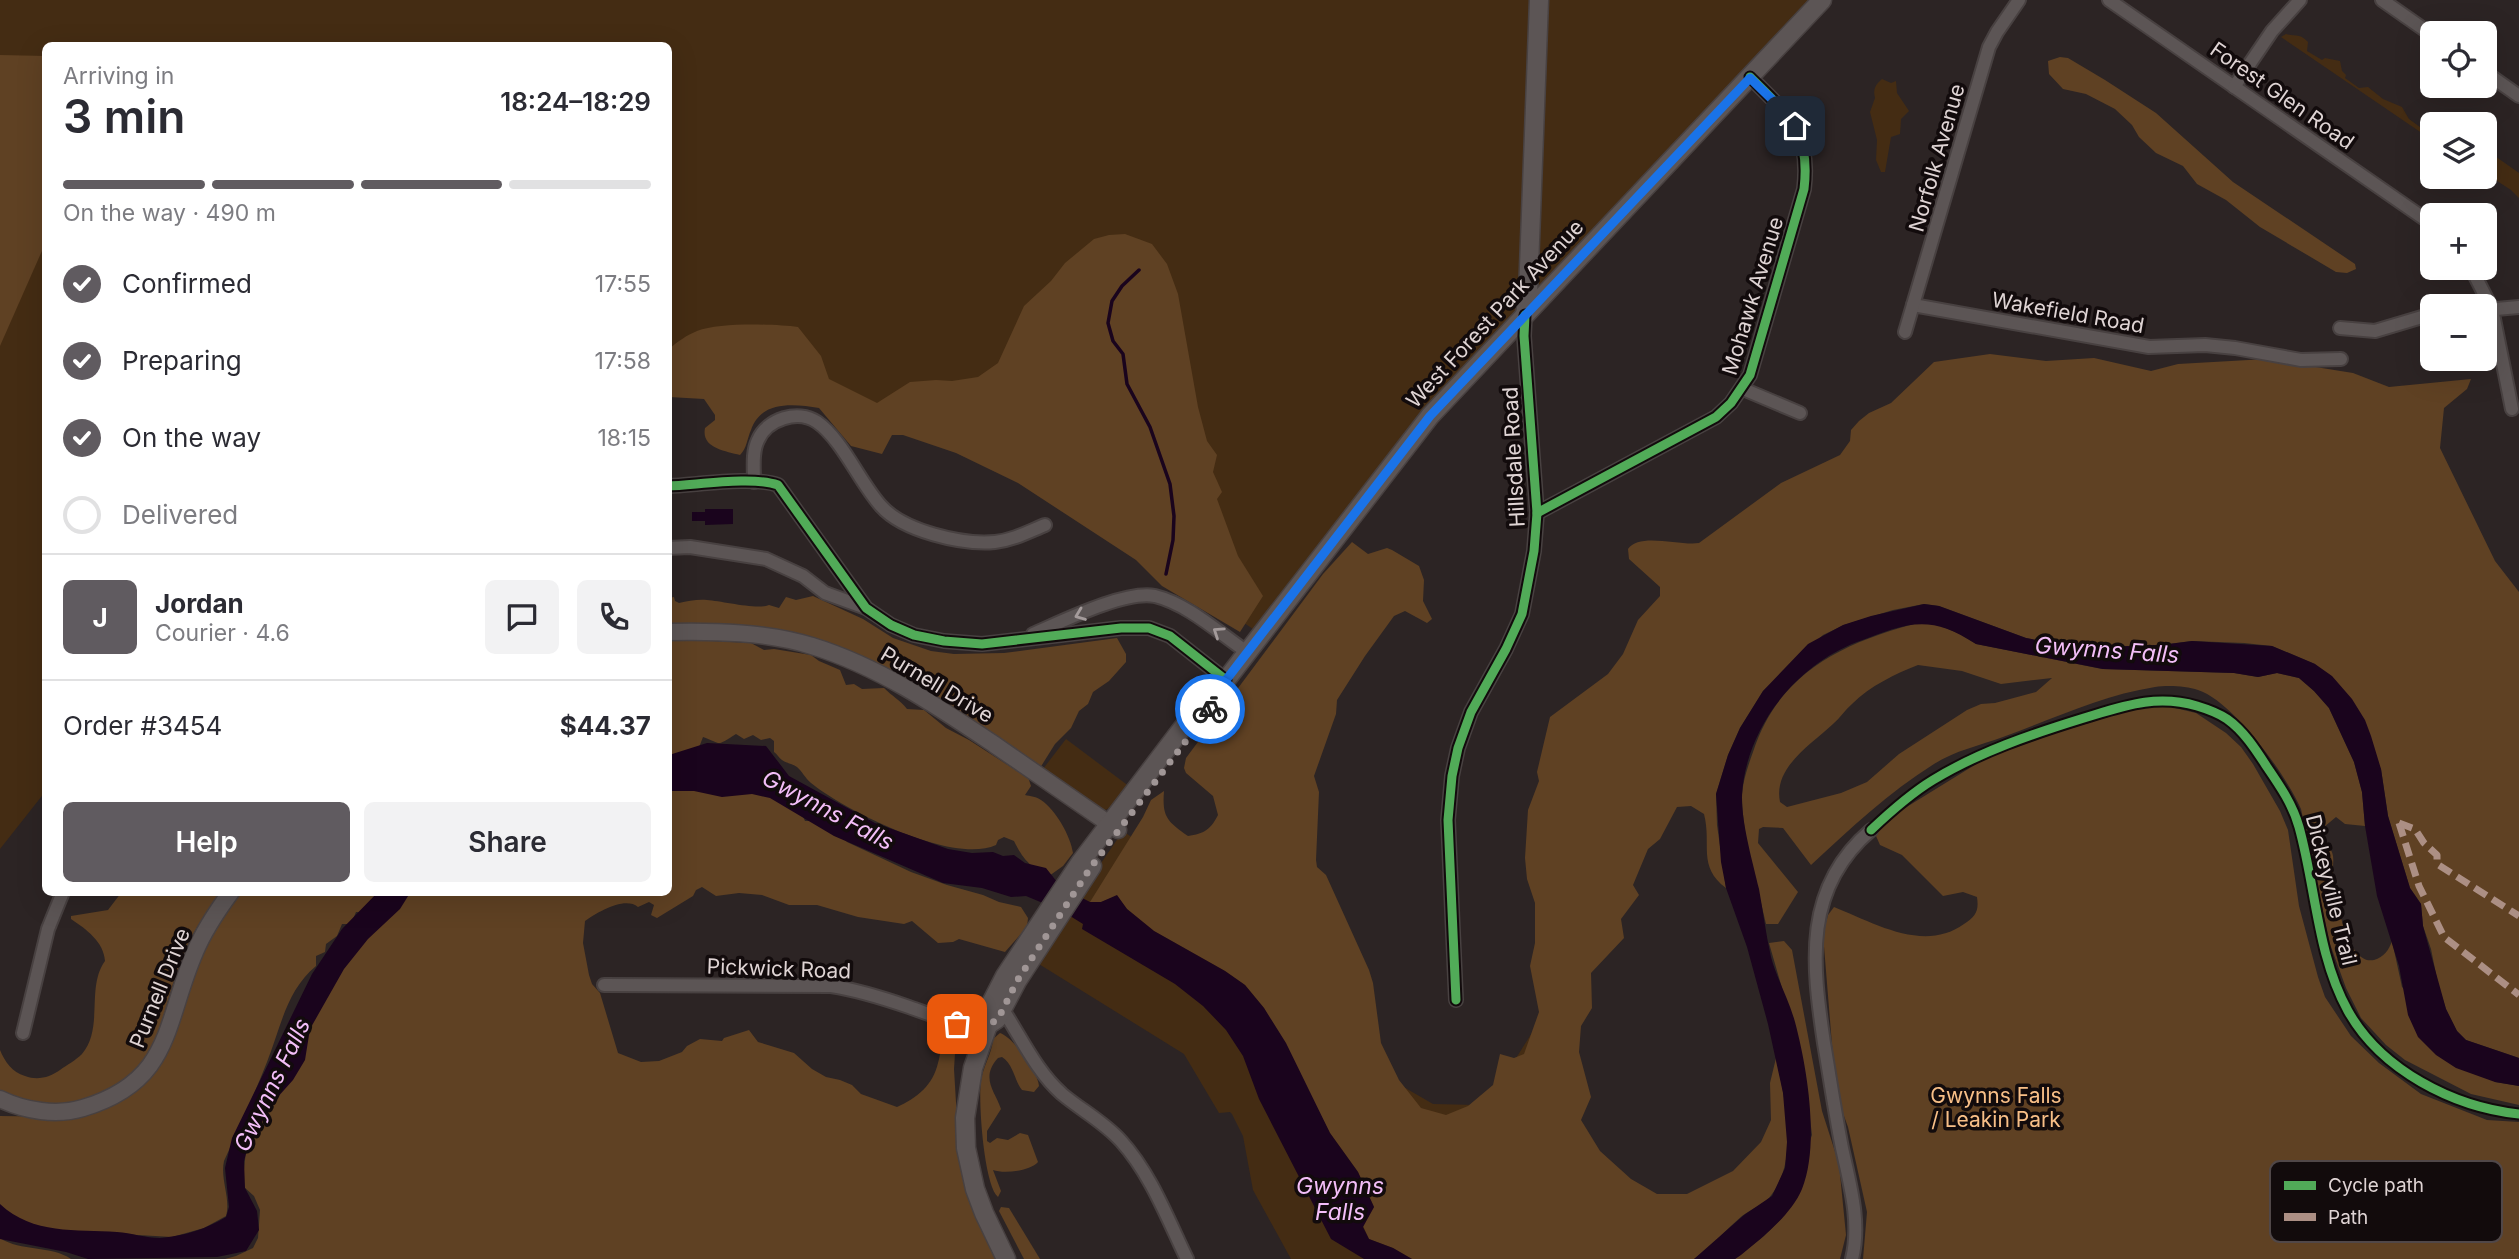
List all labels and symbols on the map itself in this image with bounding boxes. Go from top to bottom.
street label: Forest Glen Road [2206,37,2359,155]
street label: Norfolk Avenue [1903,81,1970,235]
pin [1765,96,1825,156]
street label: West Forest Park Avenue [1401,214,1588,413]
street label: Mohawk Avenue [1717,214,1788,378]
street label: Wakefield Road [1990,287,2146,338]
street label: Hillsdale Road [1497,386,1530,528]
one-way arrow [1074,606,1086,620]
one-way arrow [1213,628,1226,640]
water label: Gwynns Falls [2034,631,2180,669]
street label: Purnell Drive [876,641,998,728]
courier [1175,674,1245,744]
water label: Gwynns Falls [758,764,898,856]
street label: Dickeyville Trail [2301,812,2362,968]
street label: Purnell Drive [124,924,195,1051]
street label: Pickwick Road [706,953,852,984]
pin [927,994,987,1054]
water label: Gwynns Falls [228,1014,316,1156]
park label: Gwynns Falls / Leakin Park [1930,1083,2062,1132]
legend [2270,1161,2502,1242]
water label: Gwynns Falls [1296,1172,1384,1226]
text: Cycle path [2328,1174,2424,1197]
text: Path [2328,1206,2368,1229]

